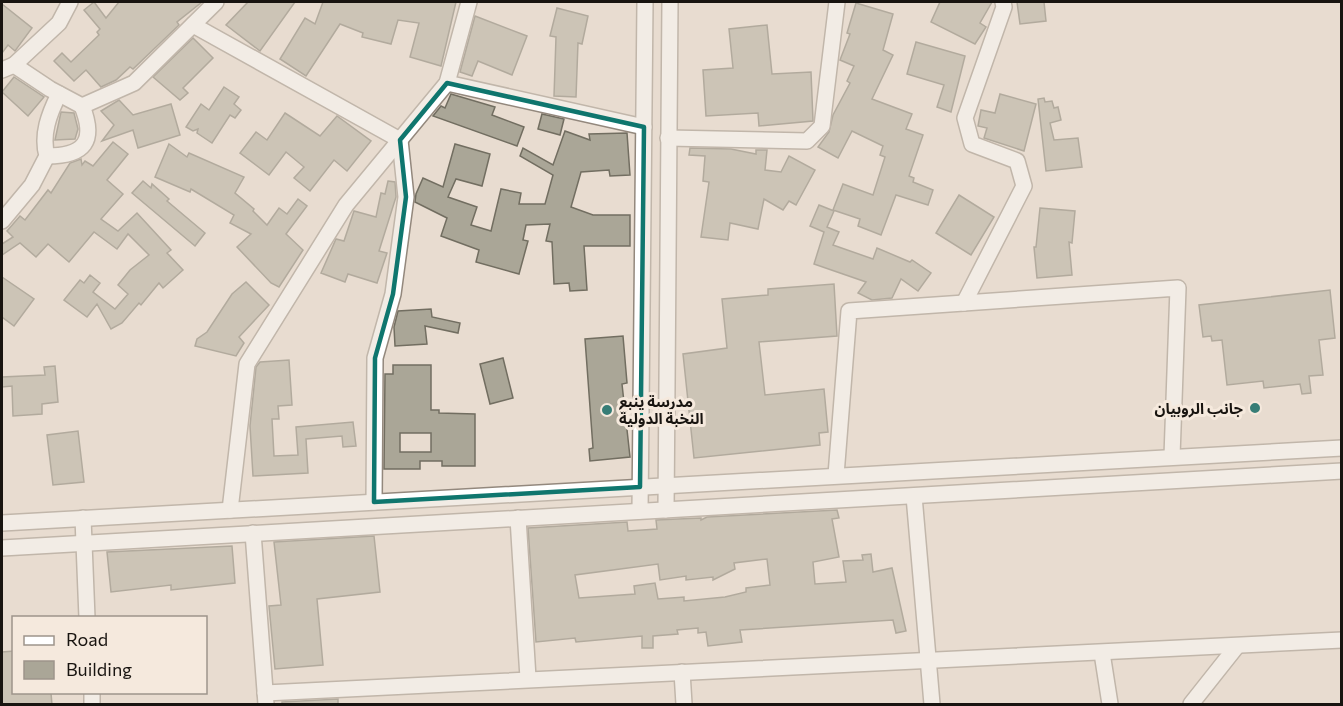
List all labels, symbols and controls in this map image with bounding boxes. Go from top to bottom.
place label: مدرسة ينبع النخبة الدولية [619,392,704,428]
place label: جانب الروبيان [1154,399,1244,418]
marker: جانب الروبيان [1248,401,1262,415]
marker: مدرسة ينبع النخبة الدولية [600,403,614,417]
legend [12,616,207,694]
text: Road [66,628,108,650]
text: Building [66,658,132,680]

